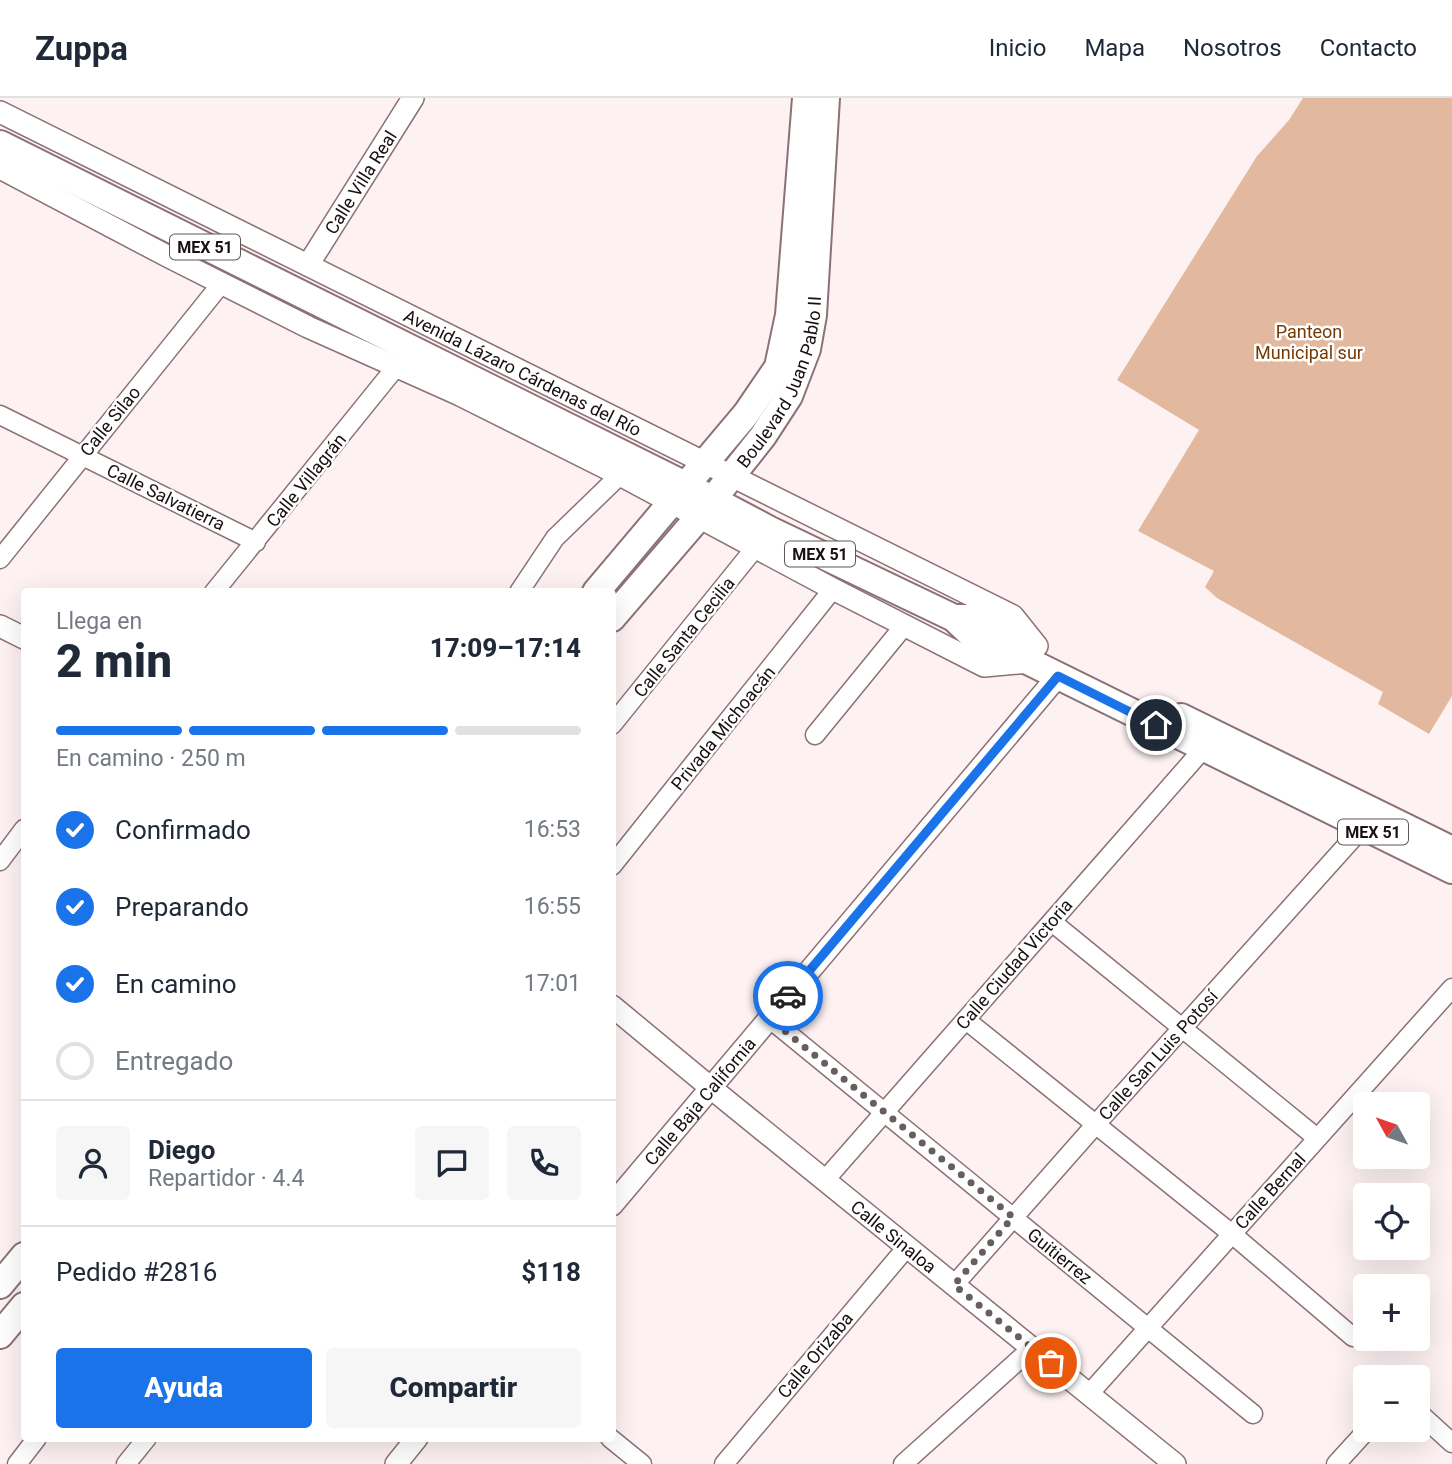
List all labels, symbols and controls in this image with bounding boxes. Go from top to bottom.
text: Zuppa [35,29,128,68]
text: Inicio [989,34,1046,62]
text: Mapa [1084,34,1145,62]
text: Nosotros [1183,34,1282,62]
text: Contacto [1320,34,1417,62]
street label: Calle Villa Real [320,126,400,238]
road number: MEX 51 [170,234,240,260]
street label: Boulevard Juan Pablo II [732,295,825,471]
street label: Avenida Lázaro Cárdenas del Río [401,304,645,440]
park label: Panteon Municipal sur [1255,321,1363,363]
street label: Calle Silao [75,382,145,460]
street label: Calle Villagrán [262,429,350,531]
street label: Calle Salvatierra [103,459,229,535]
road number: MEX 51 [785,542,855,566]
street label: Calle Santa Cecilia [629,573,739,701]
text: Llega en [56,608,142,635]
text: 17:09–17:14 [430,633,581,663]
text: 2 min [56,634,172,688]
street label: Privada Michoacán [667,662,779,794]
pin [1126,695,1186,755]
icon: home [1137,706,1175,744]
text: En camino · 250 m [56,745,246,772]
icon: check [56,811,94,849]
text: Confirmado [115,815,251,845]
text: 16:53 [524,816,581,843]
road number: MEX 51 [1338,820,1408,845]
icon: check [56,888,94,926]
text: Preparando [115,892,249,922]
text: 16:55 [524,893,581,920]
street label: Calle Ciudad Victoria [952,894,1076,1034]
courier [753,961,823,1031]
icon: check [56,965,94,1003]
text: En camino [115,969,237,999]
text: 17:01 [524,970,581,997]
icon: car [769,977,807,1015]
street label: Calle San Luis Potosí [1094,985,1222,1124]
street label: Calle Baja California [640,1033,760,1169]
text: Entregado [115,1046,233,1076]
north arrow [1353,1092,1430,1169]
map controls [1353,1092,1430,1442]
button: person [56,1126,130,1200]
button: chat [415,1126,489,1200]
button: phone [507,1126,581,1200]
text: Diego [148,1135,215,1165]
street label: Calle Bernal [1230,1149,1310,1233]
text: Repartidor · 4.4 [148,1165,305,1192]
button: locate [1353,1183,1430,1260]
street label: Calle Sinaloa [847,1195,941,1277]
street label: Guitierrez [1024,1224,1097,1288]
text: Pedido #2816 [56,1257,217,1287]
text: $118 [521,1257,581,1287]
button: + [1353,1274,1430,1351]
street label: Calle Orizaba [773,1308,857,1402]
pin [1021,1333,1081,1393]
icon: bag [1032,1344,1070,1382]
button: Ayuda [56,1348,312,1428]
button: Compartir [326,1348,581,1428]
button: − [1353,1365,1430,1442]

